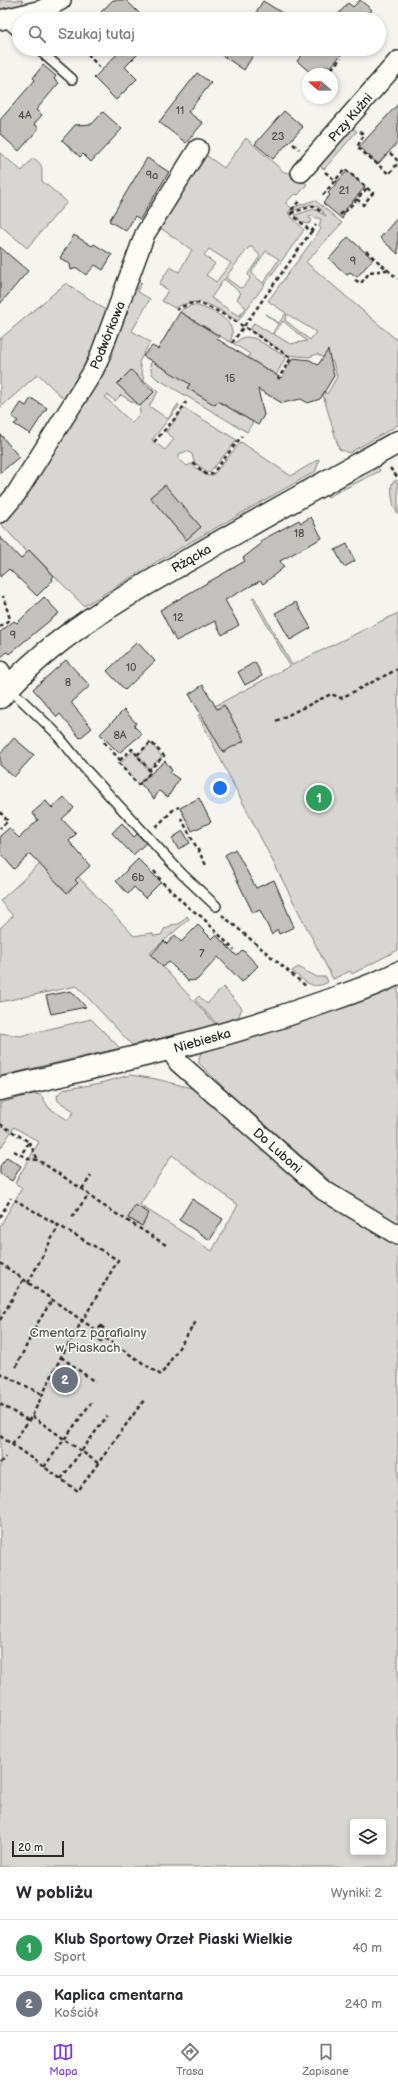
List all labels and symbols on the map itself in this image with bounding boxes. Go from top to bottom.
north arrow [302,68,338,104]
street label: Przy Kuźni [325,90,376,145]
house number: 11 [176,104,184,117]
house number: 4A [18,109,32,122]
house number: 23 [271,130,285,143]
house number: 9a [146,169,158,182]
house number: 21 [339,184,349,197]
house number: 9 [350,255,356,268]
street label: Podwórkowa [87,299,129,372]
house number: 15 [225,372,235,385]
house number: 18 [294,527,304,540]
street label: Rżącka [169,541,214,577]
house number: 12 [173,611,184,624]
house number: 9 [10,629,16,642]
house number: 10 [126,661,137,674]
house number: 8 [65,676,71,689]
house number: 8A [113,729,127,742]
your location [210,778,230,798]
pin: 1 [306,783,332,813]
house number: 6b [132,871,144,884]
house number: 7 [199,947,205,960]
street label: Niebieska [172,1025,233,1057]
street label: Do Luboni [250,1125,305,1177]
park label: Cmentarz parafialny w Piaskach [29,1325,147,1356]
pin: 2 [52,1365,78,1395]
scale bar [12,1839,64,1858]

